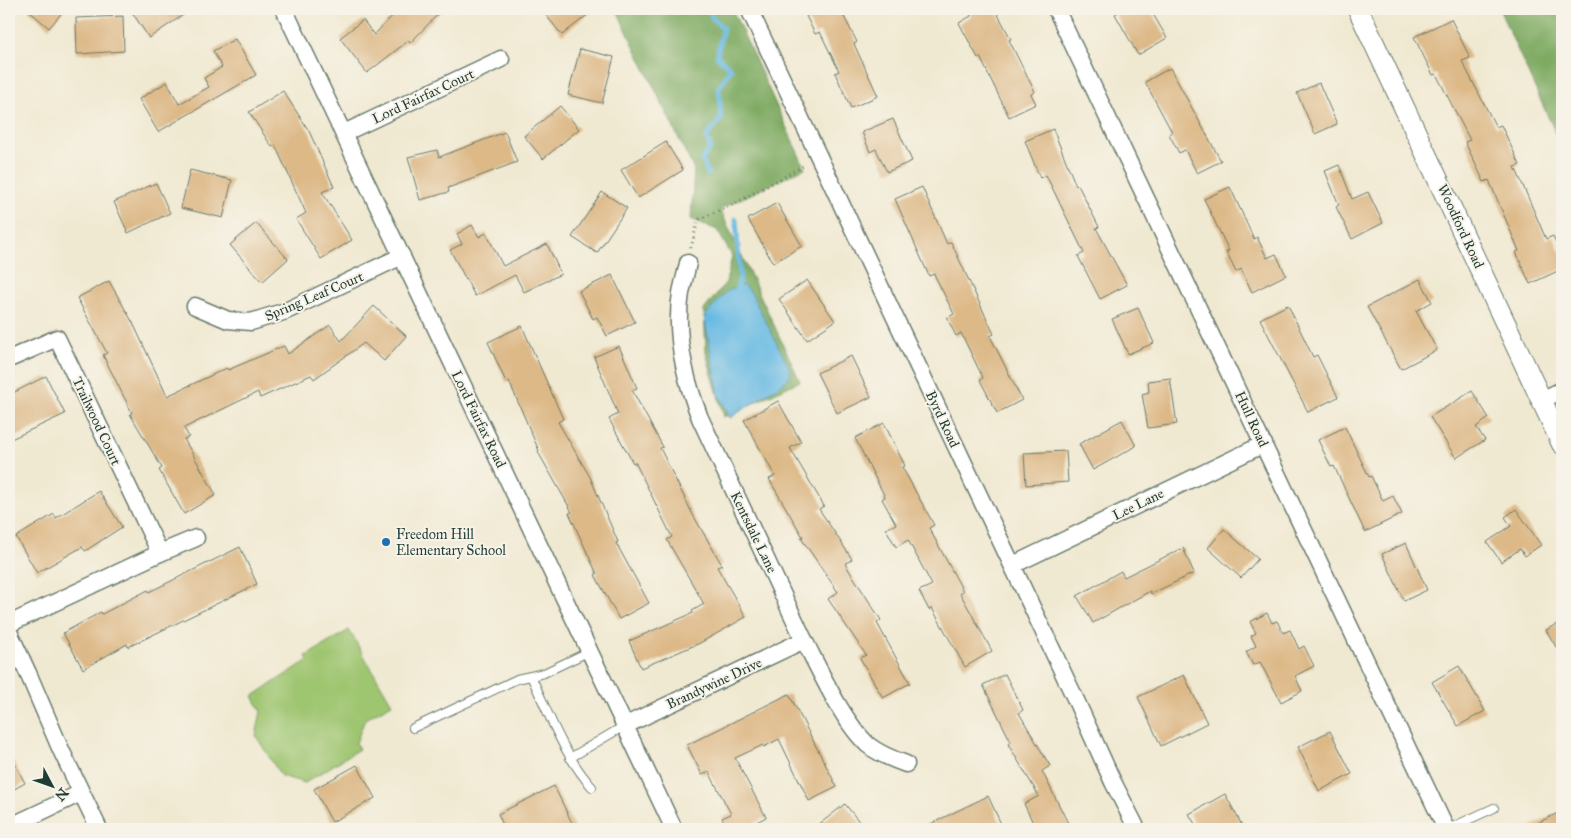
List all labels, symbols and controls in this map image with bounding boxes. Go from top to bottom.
street label: Lord Fairfax Court [369,65,477,128]
street label: Woodford Road [1434,181,1487,271]
street label: Spring Leaf Court [262,268,366,325]
street label: Lord Fairfax Road [448,368,509,471]
street label: Trailwood Court [69,374,124,468]
street label: Byrd Road [922,388,963,450]
street label: Hull Road [1231,389,1272,450]
street label: Lee Lane [1110,485,1167,524]
street label: Kentsdale Lane [727,489,781,576]
place label: Freedom Hill Elementary School [396,526,506,559]
marker: Freedom Hill Elementary School [380,536,392,548]
street label: Brandywine Drive [664,654,765,713]
north arrow [28,760,78,810]
text: N [51,784,72,804]

